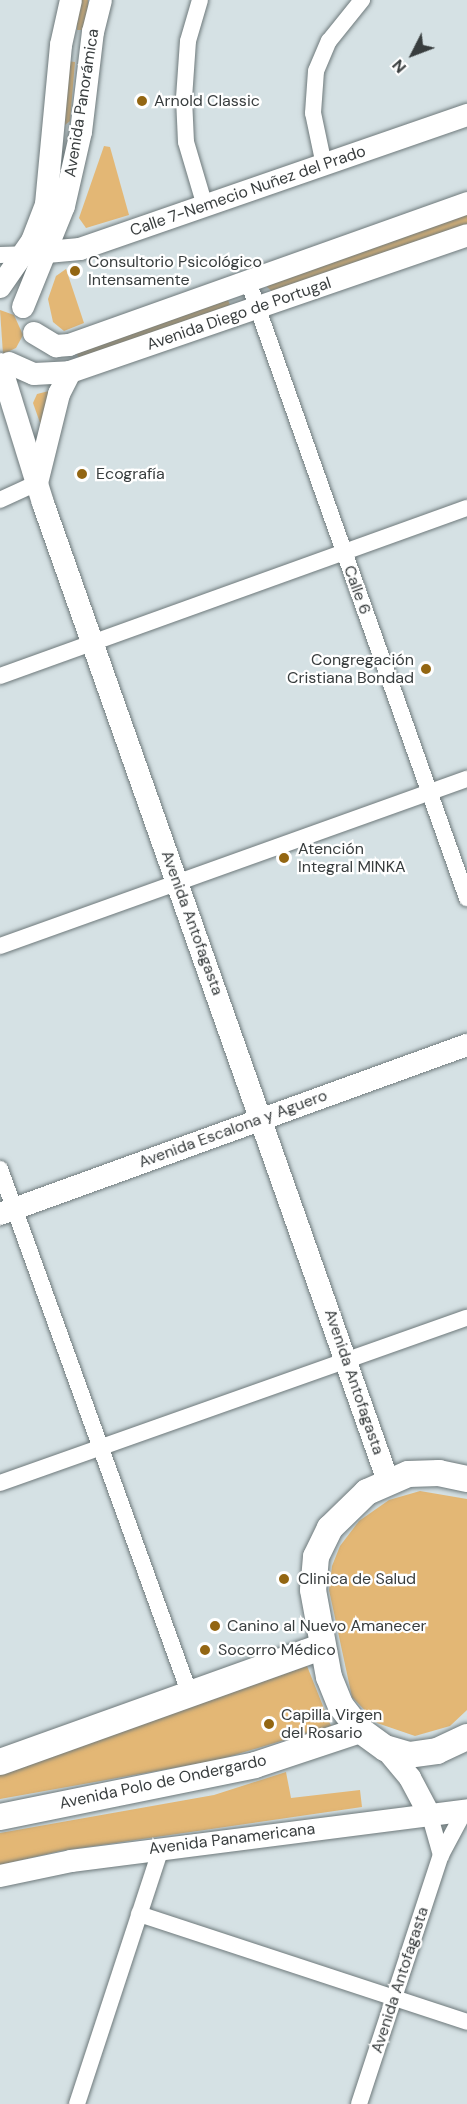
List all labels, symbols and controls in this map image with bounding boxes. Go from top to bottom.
north arrow [383,24,443,84]
street label: Avenida Panorámica [61,28,103,178]
text: N [388,55,411,78]
place label: Arnold Classic [154,91,260,111]
marker: Arnold Classic [135,94,149,108]
street label: Calle 7-Nemecio Nuñez del Prado [128,142,368,240]
place label: Consultorio Psicológico Intensamente [88,252,262,290]
marker: Consultorio Psicológico Intensamente [66,262,84,280]
street label: Avenida Diego de Portugal [144,273,334,355]
place label: Ecografía [96,464,165,484]
marker: Ecografía [73,465,91,483]
street label: Calle 6 [339,563,375,617]
place label: Congregación Cristiana Bondad [287,650,414,688]
marker: Congregación Cristiana Bondad [419,662,433,676]
place label: Atención Integral MINKA [298,839,406,877]
street label: Avenida Antofagasta [157,848,227,998]
marker: Atención Integral MINKA [275,849,293,867]
street label: Avenida Escalona y Aguero [136,1086,330,1172]
street label: Avenida Antofagasta [320,1307,388,1457]
place label: Clinica de Salud [298,1569,416,1589]
marker: Clinica de Salud [275,1570,293,1588]
place label: Canino al Nuevo Amanecer [227,1616,426,1636]
marker: Canino al Nuevo Amanecer [208,1619,222,1633]
place label: Socorro Médico [218,1640,336,1660]
marker: Socorro Médico [196,1641,214,1659]
place label: Capilla Virgen del Rosario [281,1705,382,1743]
marker: Capilla Virgen del Rosario [262,1717,276,1731]
street label: Avenida Polo de Ondergardo [58,1751,268,1813]
street label: Avenida Panamericana [148,1819,316,1859]
street label: Avenida Antofagasta [367,1905,433,2055]

